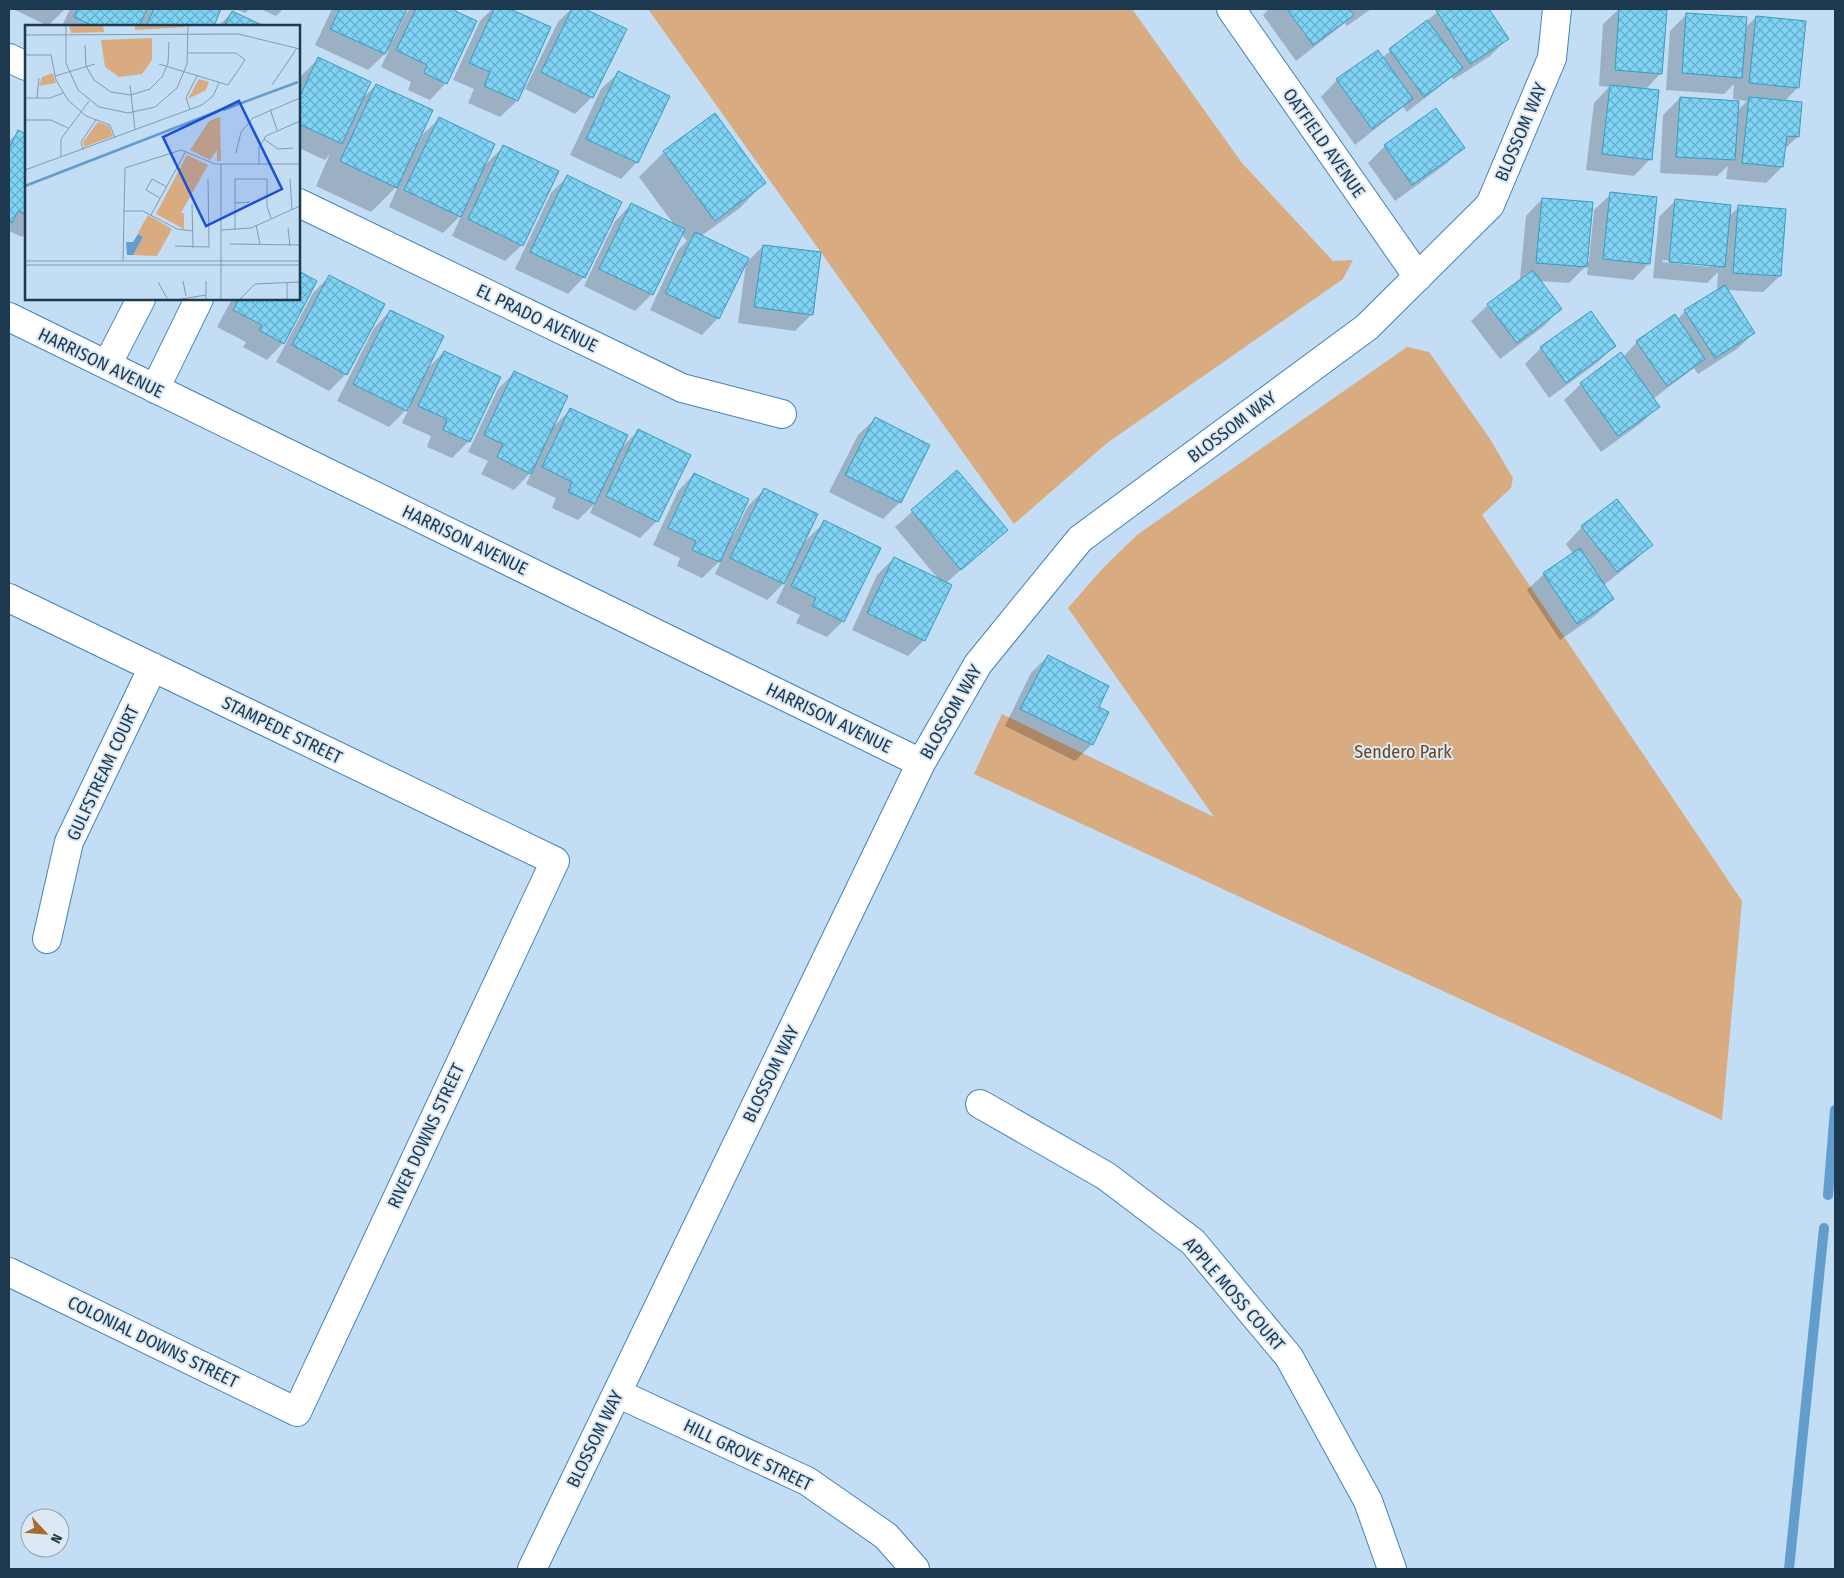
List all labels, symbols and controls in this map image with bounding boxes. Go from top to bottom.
inset map [25,25,300,300]
street label: BLOSSOM WAY [1490,79,1552,185]
street label: OATFIELD AVENUE [1278,84,1370,202]
street label: EL PRADO AVENUE [473,279,601,357]
street label: HARRISON AVENUE [35,323,167,403]
street label: BLOSSOM WAY [1183,387,1281,467]
street label: HARRISON AVENUE [399,500,531,580]
street label: BLOSSOM WAY [915,661,987,763]
street label: HARRISON AVENUE [763,678,895,758]
street label: STAMPEDE STREET [218,691,346,769]
street label: GULFSTREAM COURT [62,701,144,844]
park label: Sendero Park [1354,741,1452,763]
street label: BLOSSOM WAY [738,1022,804,1126]
street label: RIVER DOWNS STREET [383,1059,470,1212]
street label: APPLE MOSS COURT [1179,1233,1290,1356]
street label: COLONIAL DOWNS STREET [64,1291,242,1393]
street label: BLOSSOM WAY [562,1387,628,1491]
street label: HILL GROVE STREET [680,1414,817,1496]
north arrow [20,1508,70,1558]
text: N [47,1531,66,1546]

